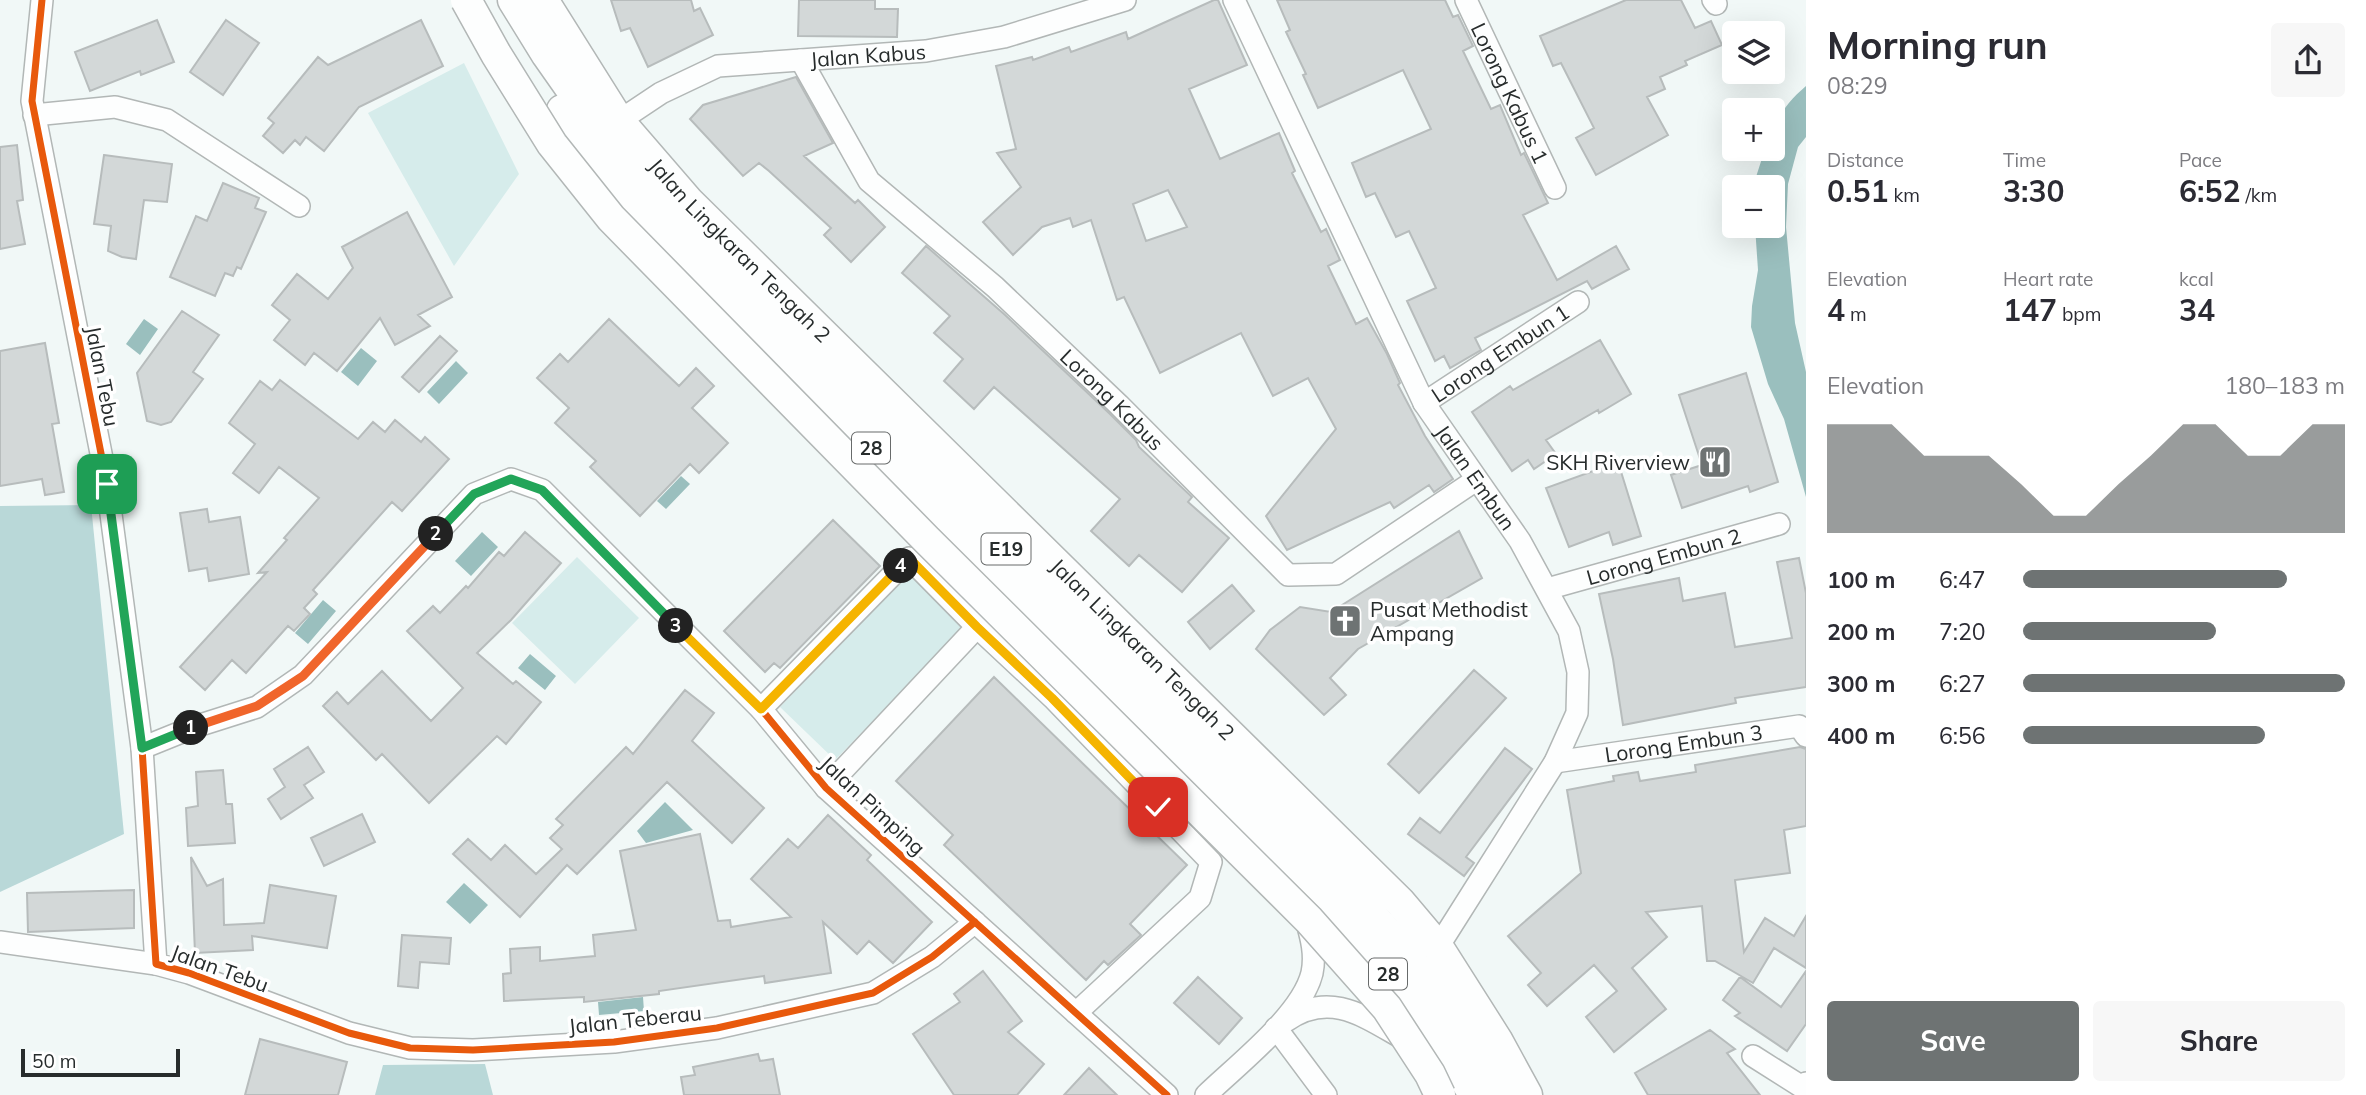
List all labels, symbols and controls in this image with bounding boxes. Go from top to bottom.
street label: Lorong Kabus 1 [1466,19,1554,168]
map controls [1722,21,1785,238]
button: layers [1722,21,1785,84]
text: Morning run [1827,21,2048,69]
button: share [2271,23,2345,97]
street label: Jalan Kabus [809,38,927,72]
text: 08:29 [1827,71,1887,100]
button: + [1722,98,1785,161]
text: Distance [1827,148,1904,172]
text: Time [2003,148,2046,172]
text: Pace [2179,148,2222,172]
street label: Jalan Lingkaran Tengah 2 [644,153,836,347]
text: 0.51 [1827,172,1888,210]
text: 3:30 [2003,172,2064,210]
text: 6:52 [2179,172,2240,210]
button: − [1722,175,1785,238]
text: km [1888,183,1920,207]
text: /km [2240,183,2277,207]
text: Elevation [1827,267,1907,291]
text: Heart rate [2003,267,2093,291]
text: kcal [2179,267,2214,291]
text: 4 [1827,291,1845,329]
text: 147 [2003,291,2057,329]
text: 34 [2179,291,2215,329]
street label: Lorong Embun 1 [1426,299,1574,408]
text: m [1845,302,1867,326]
text: bpm [2057,302,2101,326]
street label: Jalan Tebu [80,323,126,429]
street label: Lorong Kabus [1055,343,1170,456]
text: Elevation [1827,371,1924,400]
text: 180–183 m [2224,371,2345,400]
street label: Jalan Embun [1430,419,1521,535]
road number: 28 [852,432,890,463]
restaurant icon: SKH Riverview [1696,443,1734,481]
place label: SKH Riverview [1546,449,1690,475]
pin [77,454,137,514]
icon: arrive [88,465,126,503]
pin: 2 [418,516,453,552]
text: 2 [430,521,441,545]
street label: Lorong Embun 2 [1583,522,1744,590]
road number: E19 [982,534,1030,564]
pin: 4 [884,548,918,584]
text: 4 [895,553,906,577]
street label: Jalan Lingkaran Tengah 2 [1045,553,1241,745]
text: 100 m [1827,565,1895,594]
text: 6:47 [1939,565,1986,594]
place label: Pusat Methodist Ampang [1370,596,1528,646]
church icon: Pusat Methodist Ampang [1326,602,1364,640]
pin: 3 [658,608,694,644]
text: 3 [670,613,681,637]
text: 200 m [1827,617,1895,646]
text: 7:20 [1939,617,1986,646]
text: 300 m [1827,669,1895,698]
text: 6:27 [1939,669,1986,698]
pin: 1 [174,710,208,746]
text: 1 [185,715,196,739]
street label: Lorong Embun 3 [1603,719,1764,768]
text: 400 m [1827,721,1895,750]
text: 6:56 [1939,721,1986,750]
street label: Jalan Pimping [815,750,931,860]
pin [1128,777,1188,837]
icon: check [1139,788,1177,826]
street label: Jalan Tebu [168,938,272,998]
road number: 28 [1369,958,1407,990]
street label: Jalan Teberau [567,999,703,1039]
button: Save [1827,1001,2079,1081]
button: Share [2093,1001,2345,1081]
scale bar [21,1046,180,1078]
text: 50 m [32,1049,76,1073]

